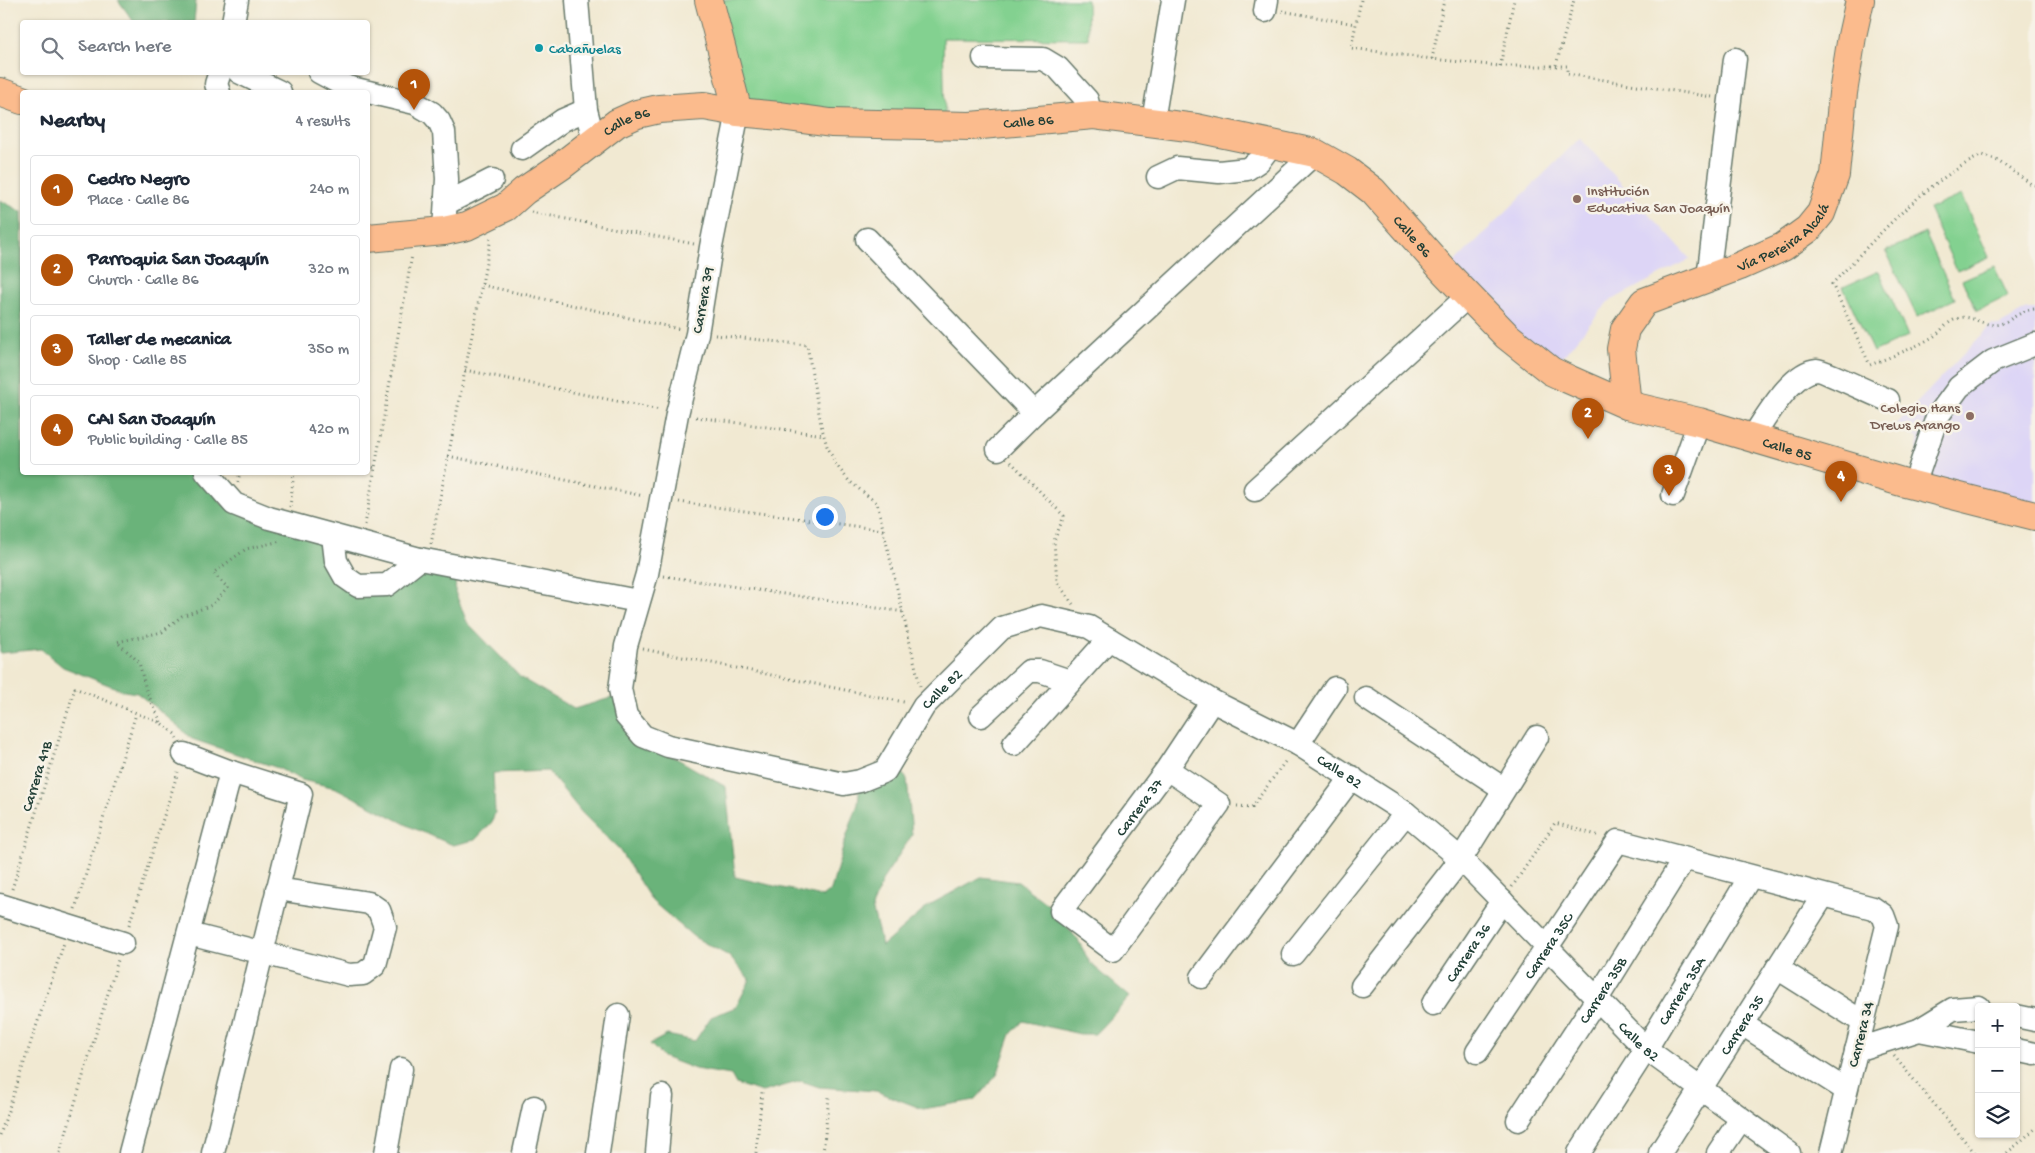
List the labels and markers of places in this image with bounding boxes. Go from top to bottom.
place label: Cabañuelas [549,41,621,59]
marker: Cabañuelas [533,42,545,54]
pin: 1 [398,69,430,110]
place label: Institución Educativa San Joaquín [1587,183,1730,218]
marker: Institución Educativa San Joaquín [1571,193,1583,205]
pin: 2 [1572,398,1604,439]
place label: Colegio Hans Drews Arango [1870,400,1960,435]
marker: Colegio Hans Drews Arango [1964,410,1976,422]
pin: 3 [1653,455,1685,496]
pin: 4 [1825,461,1857,502]

